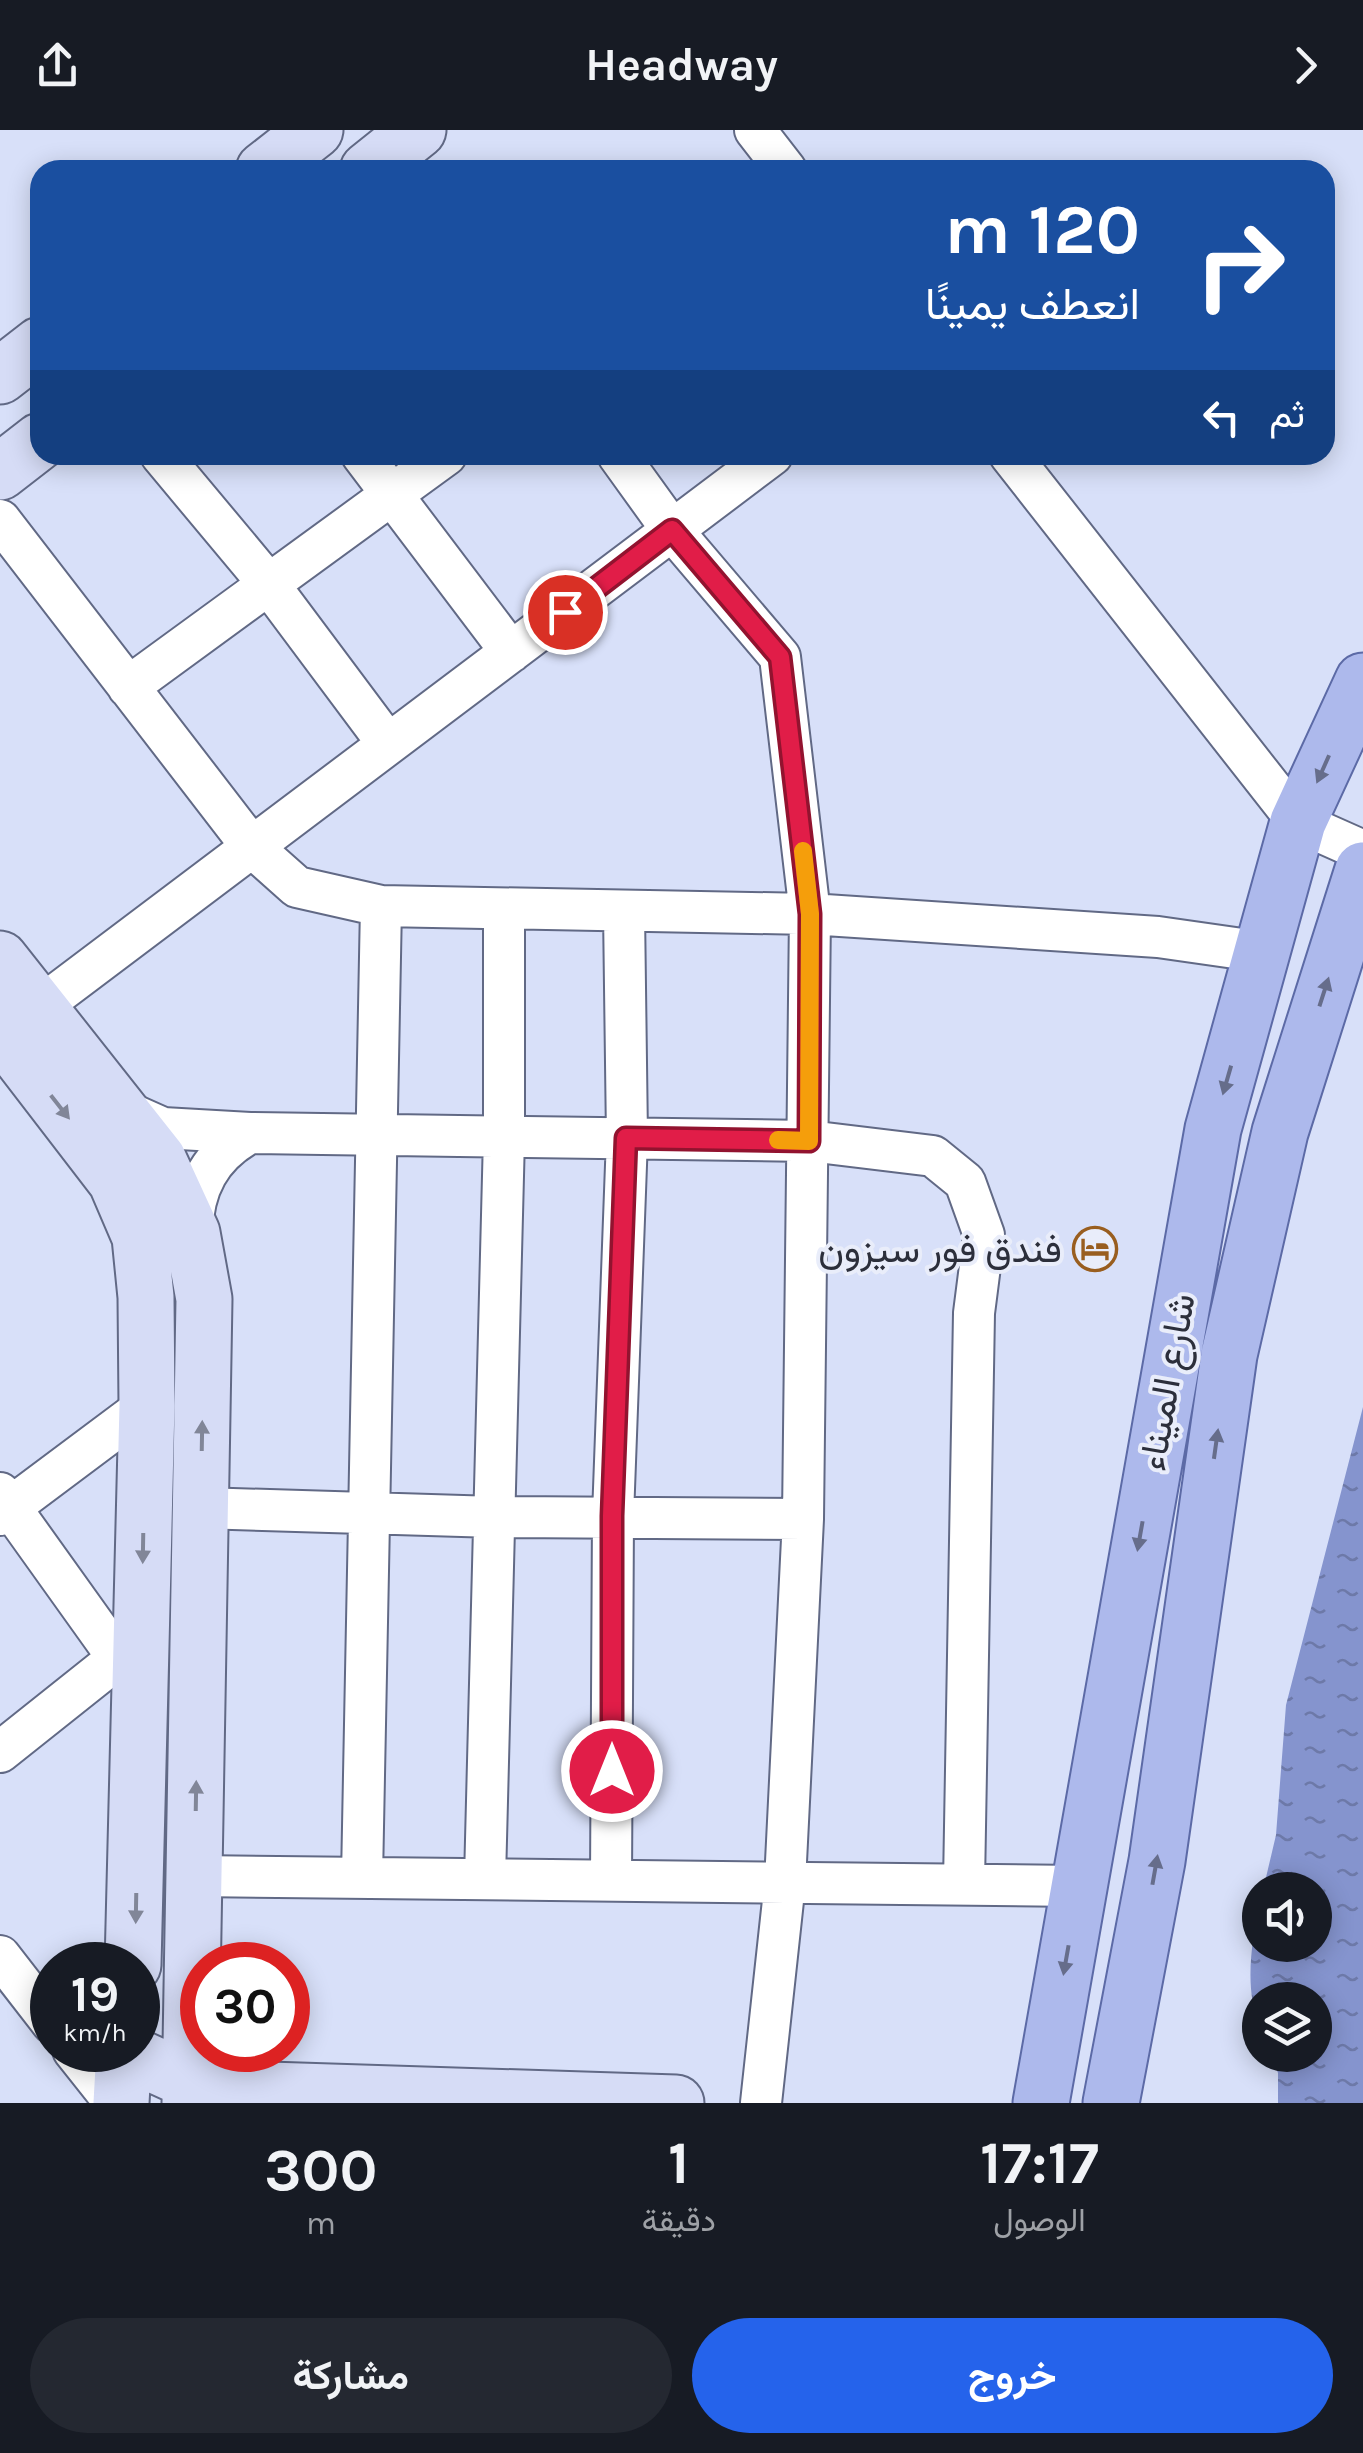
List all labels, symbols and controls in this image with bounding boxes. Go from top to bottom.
icon: share [30,38,85,93]
icon: forward [1278,38,1333,93]
text: Headway [585,39,778,91]
text: 120 m [944,189,1140,271]
icon: right [1175,200,1305,330]
text: انعطف يمينًا [925,278,1140,330]
icon: left [1194,390,1249,445]
text: ثم [1269,392,1305,437]
pin [523,570,608,655]
icon: arrive [538,585,593,640]
one-way arrow [1314,755,1331,784]
one-way arrow [1317,977,1332,1007]
one-way arrow [1219,1064,1235,1095]
one-way arrow [49,1094,69,1120]
hotel icon: فندق فور سيزون [1072,1226,1118,1272]
place label: فندق فور سيزون [818,1227,1062,1272]
street label: شارع الميناء [1129,1290,1208,1475]
one-way arrow [194,1419,210,1451]
one-way arrow [1209,1428,1225,1459]
one-way arrow [1132,1521,1147,1552]
one-way arrow [134,1532,150,1564]
position arrow [560,1719,664,1823]
one-way arrow [188,1779,204,1811]
one-way arrow [1148,1853,1163,1885]
map controls [1242,1872,1332,2072]
button: sound [1242,1872,1332,1962]
one-way arrow [128,1892,144,1924]
speed limit sign: 30 [180,1942,310,2072]
one-way arrow [1058,1944,1073,1976]
text: 19 [71,1965,119,2024]
button: layers [1242,1982,1332,2072]
text: km/h [63,2018,127,2047]
text: 1 [668,2128,690,2198]
text: 17:17 [980,2128,1099,2198]
text: 300 [264,2135,378,2205]
text: دقيقة [642,2202,716,2239]
text: الوصول [993,2202,1086,2239]
text: m [306,2205,336,2242]
button: مشاركة [30,2318,672,2433]
button: خروج [692,2318,1333,2433]

